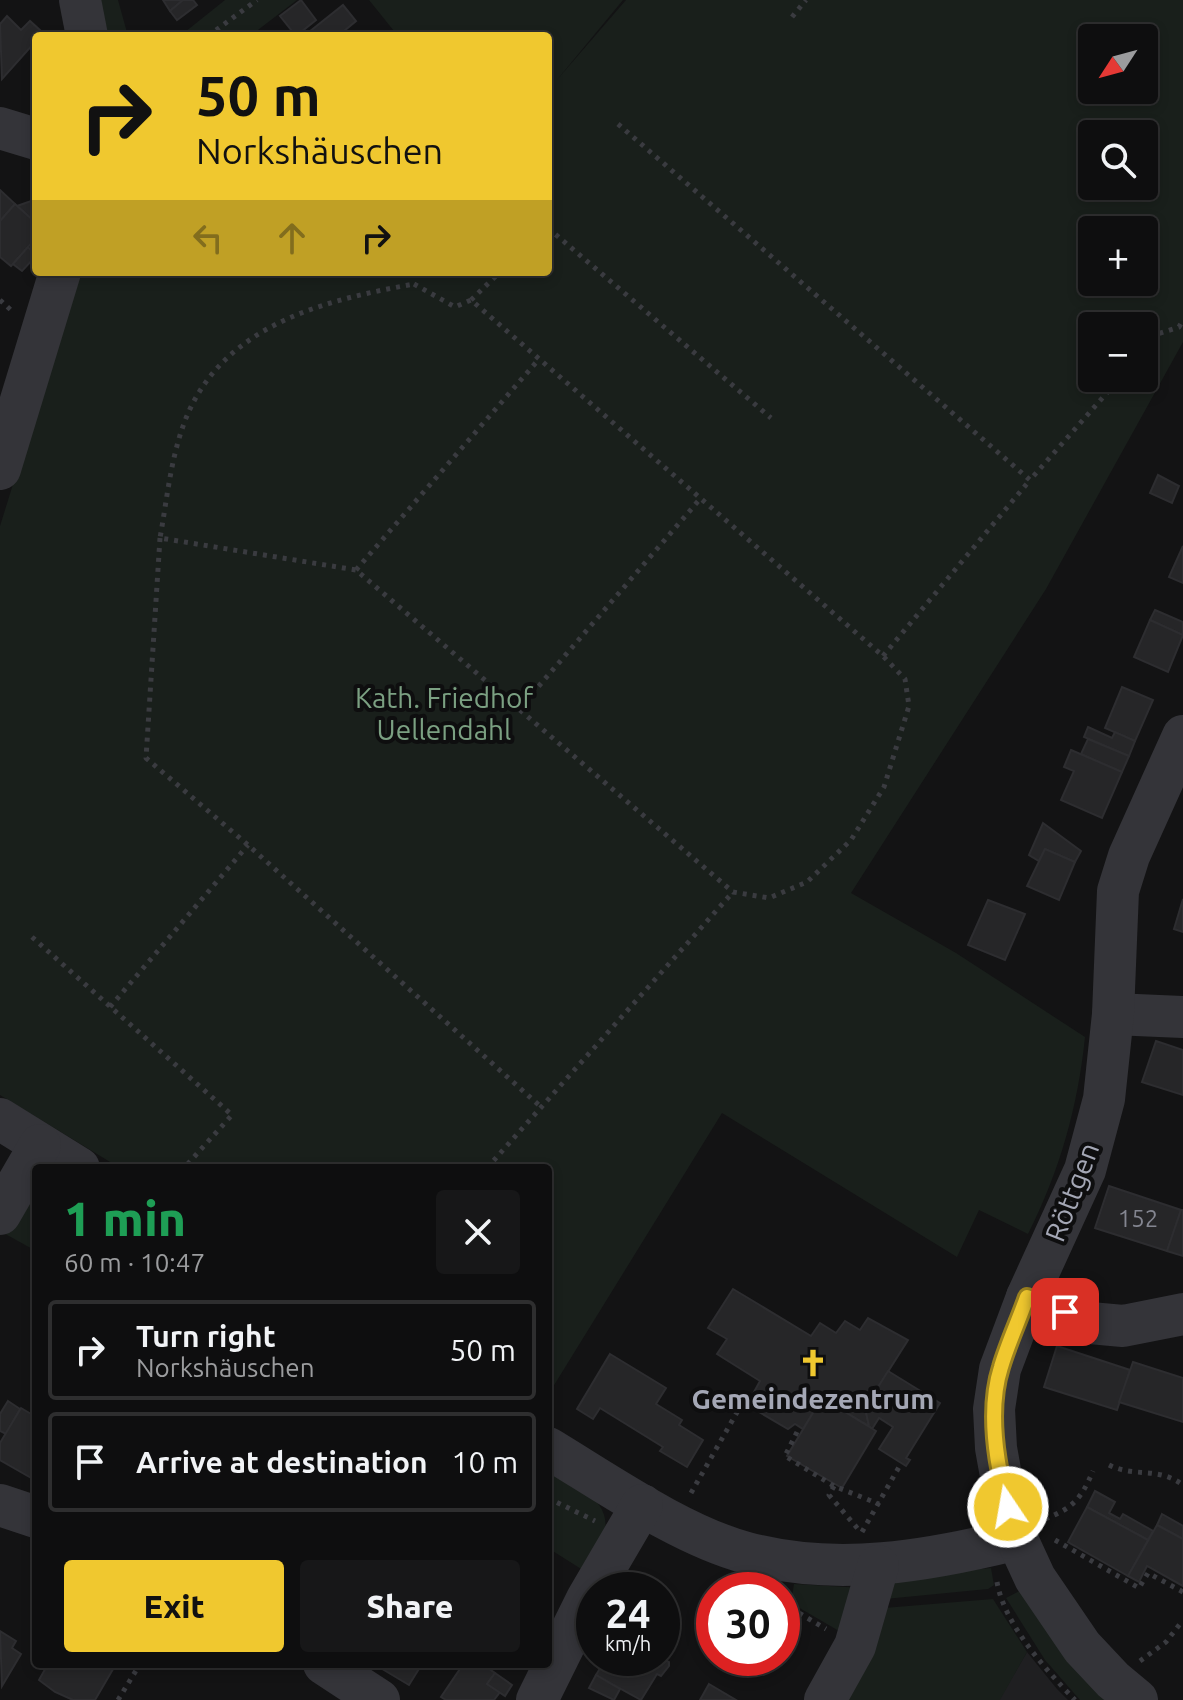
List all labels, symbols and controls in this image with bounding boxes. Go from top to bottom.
north arrow [1078,24,1158,104]
map controls [1078,24,1158,392]
icon: right [64,64,168,168]
text: 50 m [196,64,321,127]
button: search [1078,120,1158,200]
text: Norkshäuschen [196,130,443,171]
icon: left [186,216,230,260]
icon: ahead [270,216,314,260]
icon: right [354,216,398,260]
button: + [1078,216,1158,296]
button: − [1078,312,1158,392]
park label: Kath. Friedhof Uellendahl [355,682,533,745]
street label: Röttgen [1039,1138,1105,1246]
button: close [436,1190,520,1274]
text: 1 min [64,1191,186,1245]
house number: 152 [1118,1205,1158,1232]
text: 60 m · 10:47 [64,1248,205,1277]
pin [1031,1278,1099,1346]
icon: arrive [1043,1290,1087,1334]
text: Turn right [136,1319,276,1353]
icon: right [68,1328,112,1372]
text: 50 m [449,1333,516,1367]
church icon: Gemeindezentrum [798,1348,828,1378]
text: Norkshäuschen [136,1353,315,1382]
place label: Gemeindezentrum [692,1383,934,1414]
icon: arrive [68,1440,112,1484]
text: Arrive at destination [136,1445,428,1479]
text: 10 m [452,1445,518,1479]
position arrow [966,1465,1050,1549]
button: Exit [64,1560,284,1652]
button: Share [300,1560,520,1652]
speed limit sign: 30 [696,1572,800,1676]
text: 24 [605,1591,651,1636]
text: km/h [605,1632,651,1655]

